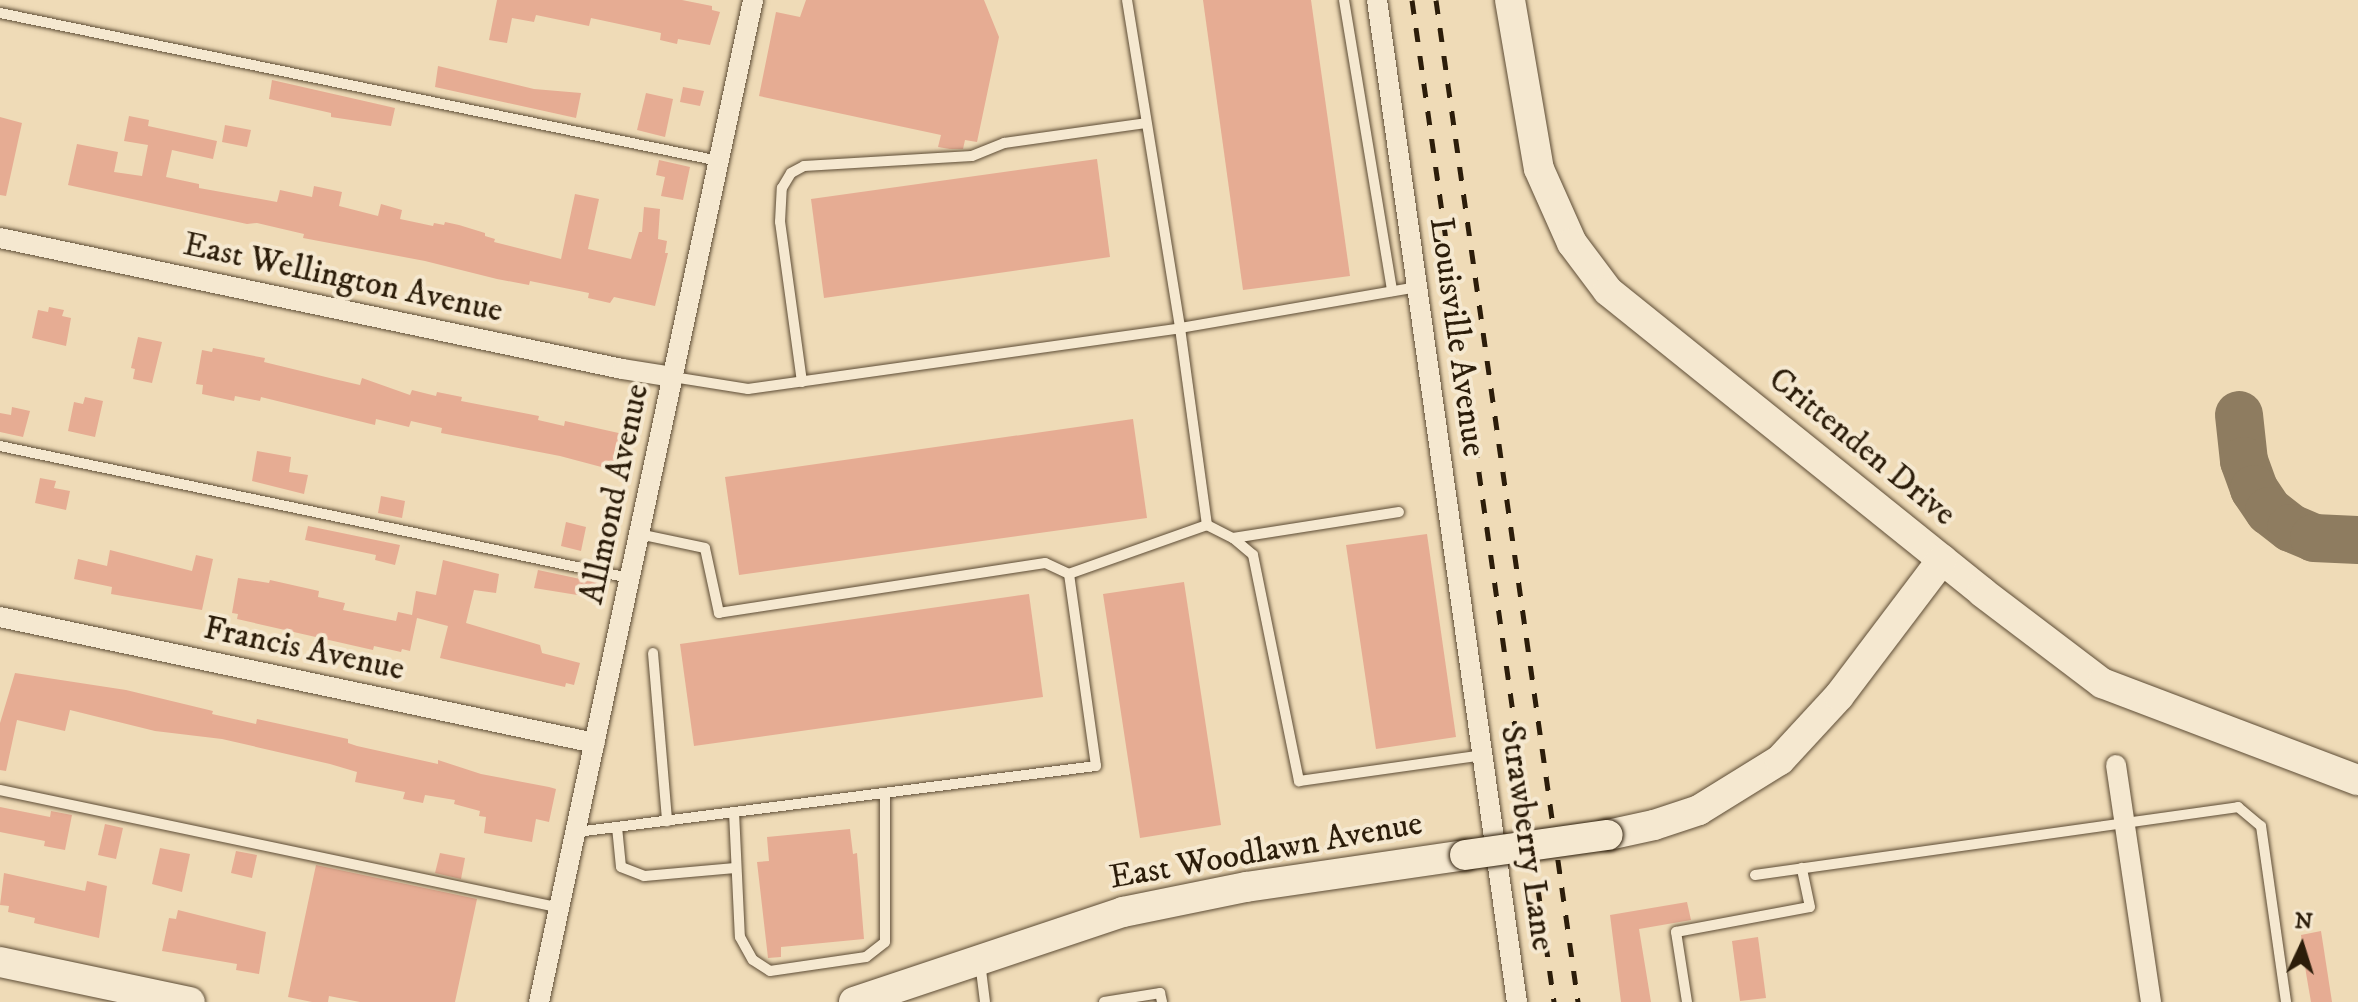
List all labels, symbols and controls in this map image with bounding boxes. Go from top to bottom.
street label: Louisville Avenue [1420,215,1494,459]
street label: East Wellington Avenue [179,224,507,332]
street label: Crittenden Drive [1760,359,1964,535]
street label: Allmond Avenue [572,380,658,608]
street label: Francis Avenue [200,608,408,690]
street label: Strawberry Lane [1491,723,1563,953]
street label: East Woodlawn Avenue [1106,803,1426,899]
north arrow [2262,906,2342,986]
text: N [2294,907,2314,936]

